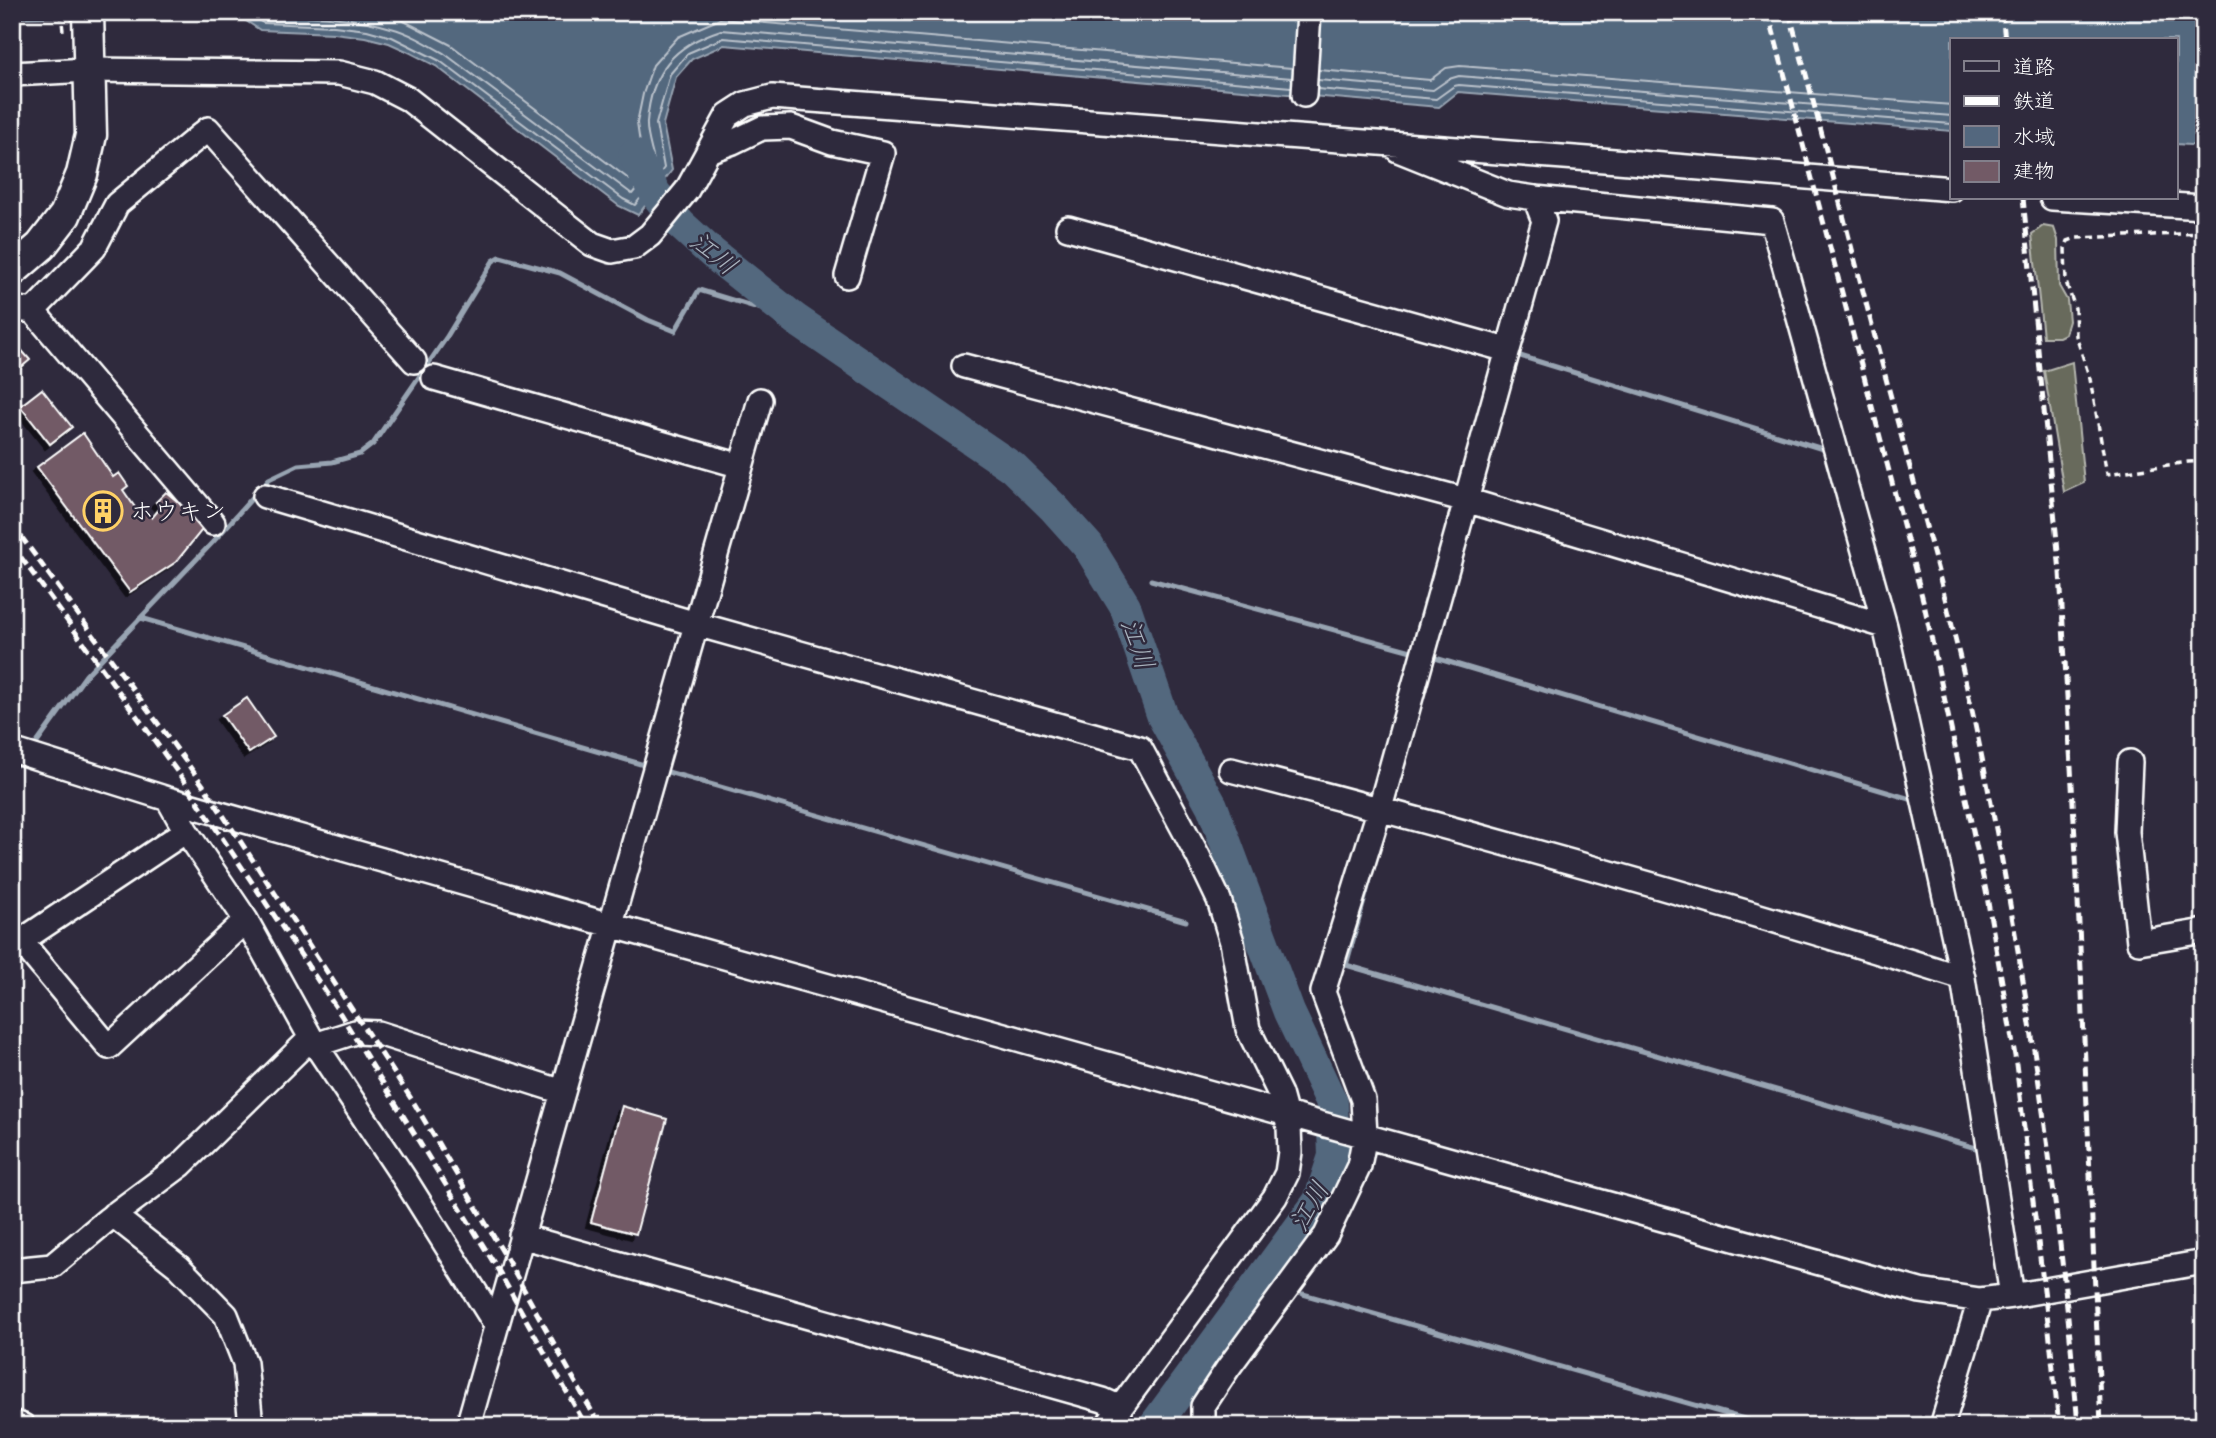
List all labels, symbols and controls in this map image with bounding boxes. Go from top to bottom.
legend [1950,38,2178,200]
text: 道路 [2013,53,2055,80]
text: 鉄道 [2013,87,2055,114]
text: 水域 [2013,123,2055,150]
text: 建物 [2013,157,2055,184]
water label: 江川 [684,223,745,282]
building icon: ホウキン [82,490,124,532]
place label: ホウキン [130,495,226,525]
water label: 江川 [1114,614,1163,674]
water label: 江川 [1281,1175,1336,1237]

